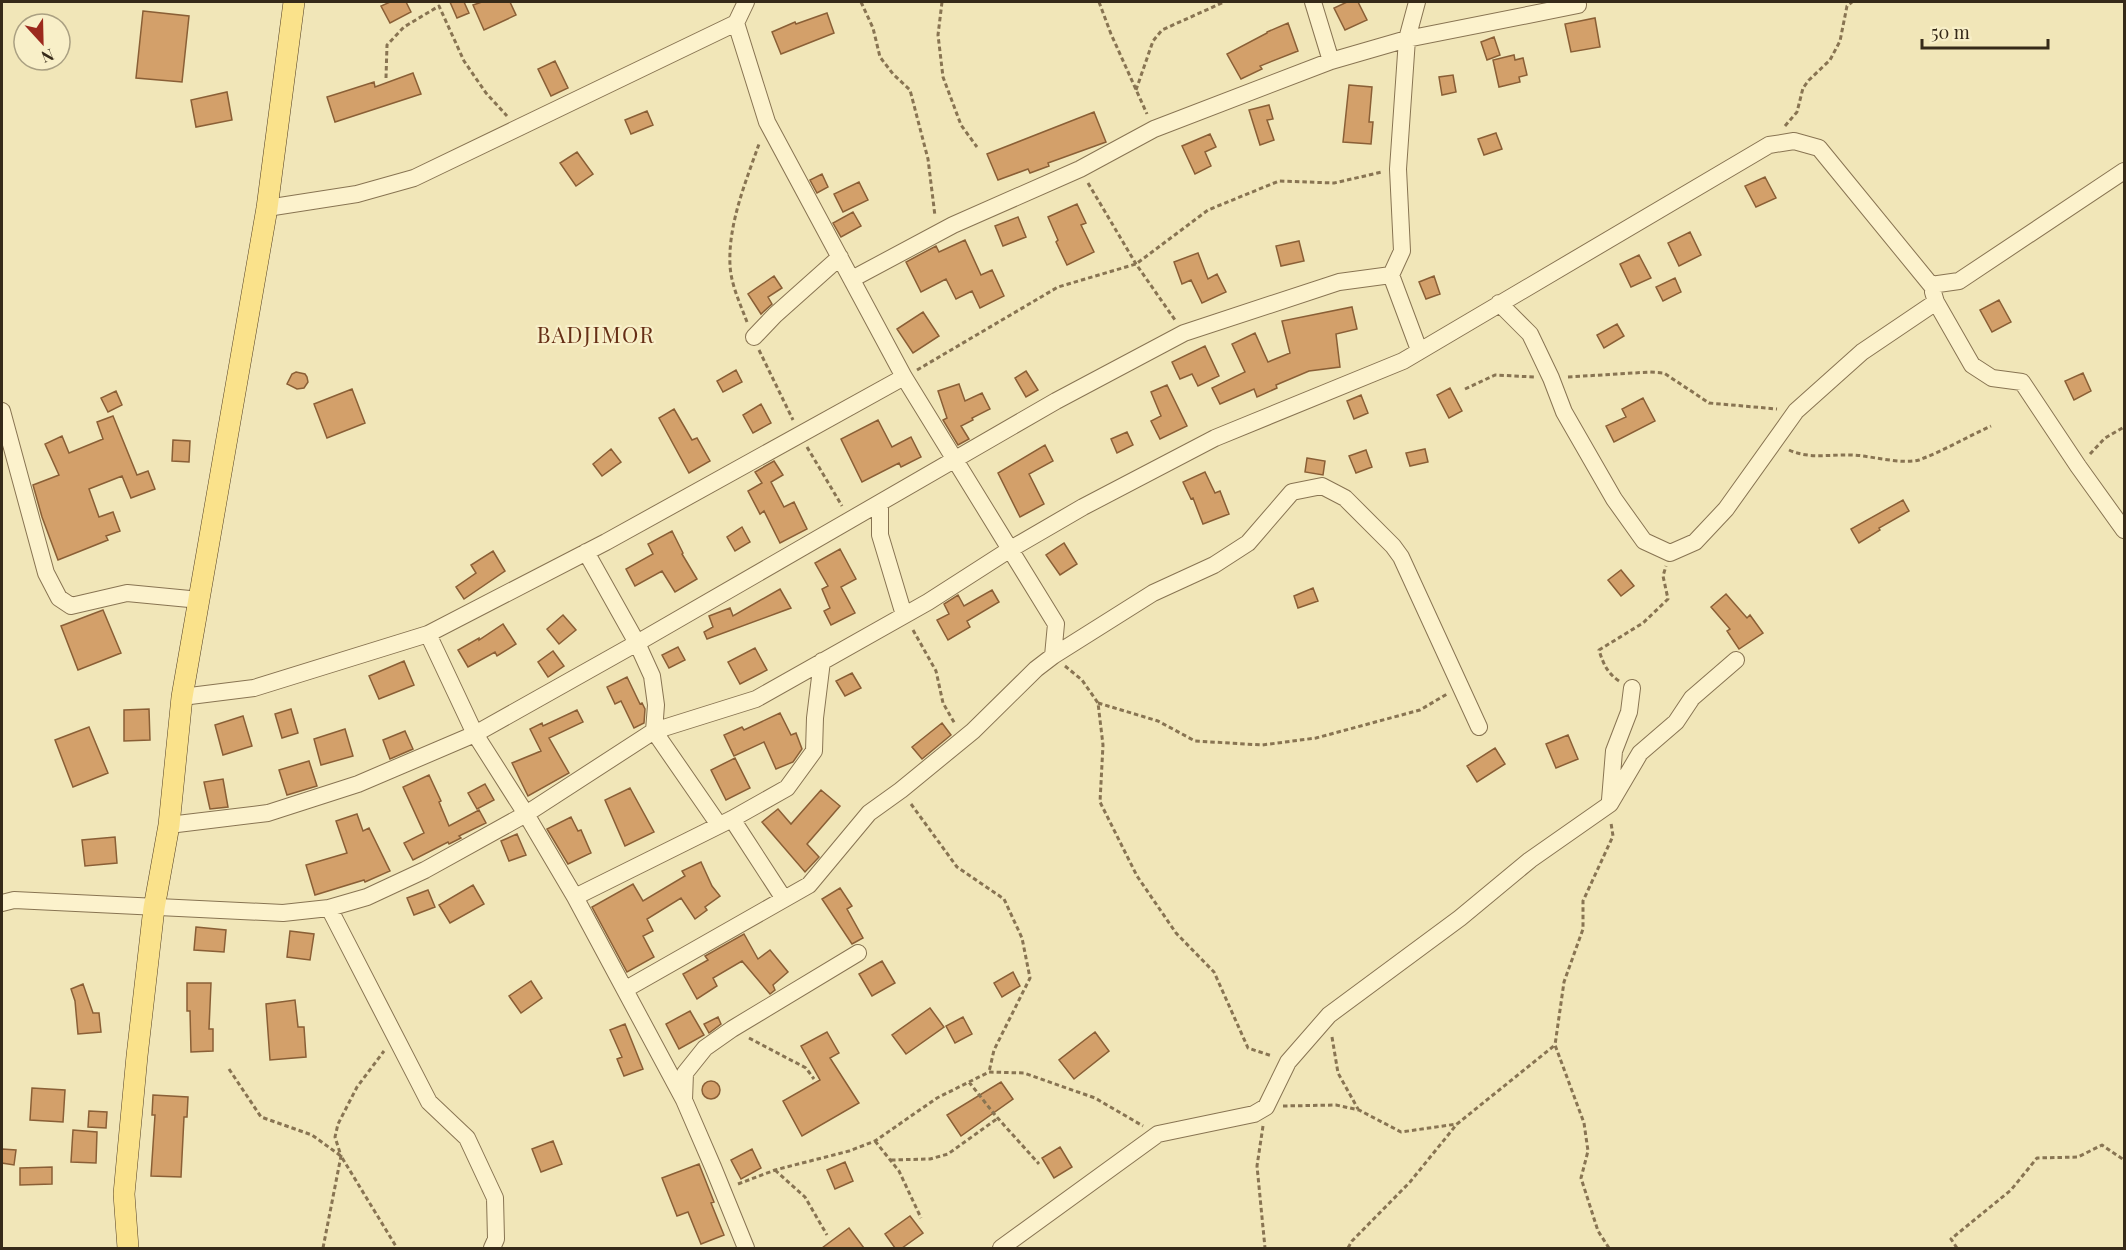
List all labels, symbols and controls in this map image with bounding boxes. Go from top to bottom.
north arrow [12,12,72,72]
scale bar [1922,12,2048,50]
text: 50 m [1931,20,1970,44]
text: N [38,44,57,68]
district label: BADJIMOR [537,319,655,349]

